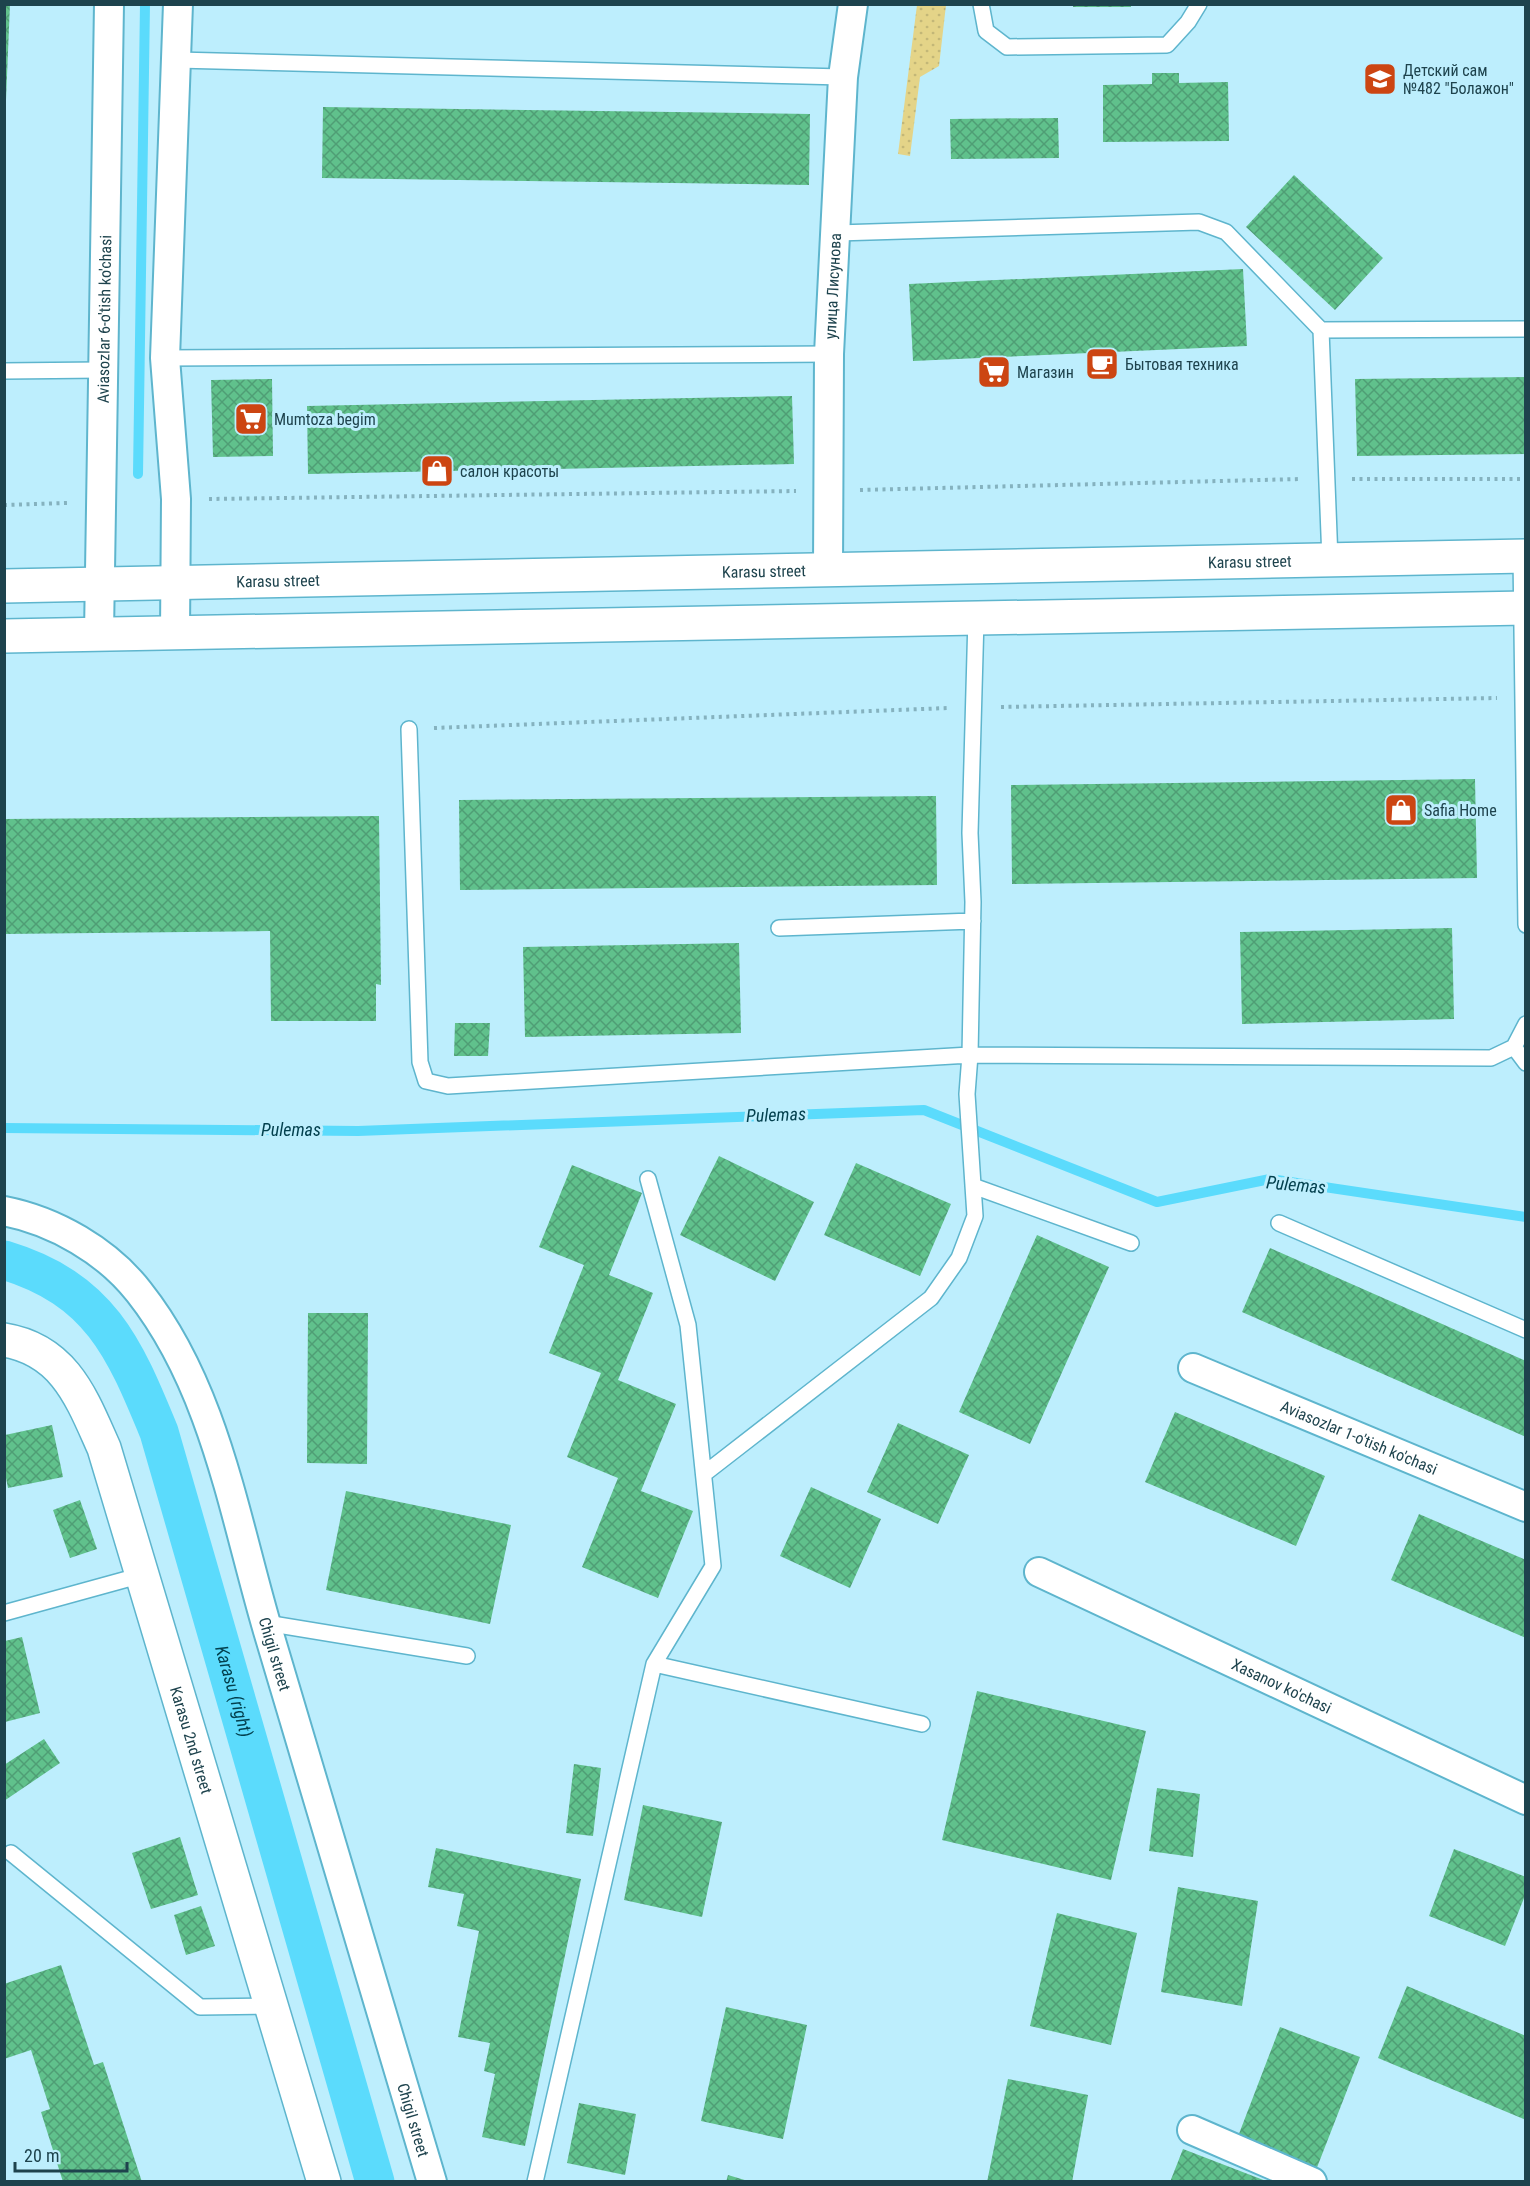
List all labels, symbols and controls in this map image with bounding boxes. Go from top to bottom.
school or university icon: Детский сам №482 "Болажон" [1362,61,1398,97]
place label: Детский сам №482 "Болажон" [1403,61,1514,98]
street label: улица Лисунова [821,233,845,340]
street label: Aviasozlar 6-o'tish ko'chasi [94,235,115,403]
cafe icon: Бытовая техника [1084,346,1120,382]
supermarket icon: Магазин [976,354,1012,390]
place label: Бытовая техника [1125,355,1239,374]
place label: Магазин [1017,363,1074,382]
supermarket icon: Mumtoza begim [233,401,269,437]
place label: Mumtoza begim [274,410,376,429]
shop icon: салон красоты [419,453,455,489]
place label: салон красоты [460,462,559,481]
street label: Karasu street [1208,552,1292,572]
street label: Karasu street [722,561,806,582]
street label: Karasu street [236,571,320,591]
shop icon: Safia Home [1383,792,1419,828]
place label: Safia Home [1424,801,1497,820]
water label: Pulemas [746,1103,806,1126]
water label: Pulemas [261,1119,321,1140]
water label: Pulemas [1265,1171,1327,1198]
street label: Aviasozlar 1-o'tish ko'chasi [1278,1397,1440,1479]
street label: Chigil street [255,1615,294,1693]
water label: Karasu (right) [211,1643,257,1740]
street label: Xasanov ko'chasi [1229,1655,1334,1718]
street label: Karasu 2nd street [166,1684,216,1796]
street label: Chigil street [393,2081,433,2159]
scale bar [15,2135,128,2173]
text: 20 m [24,2145,59,2166]

